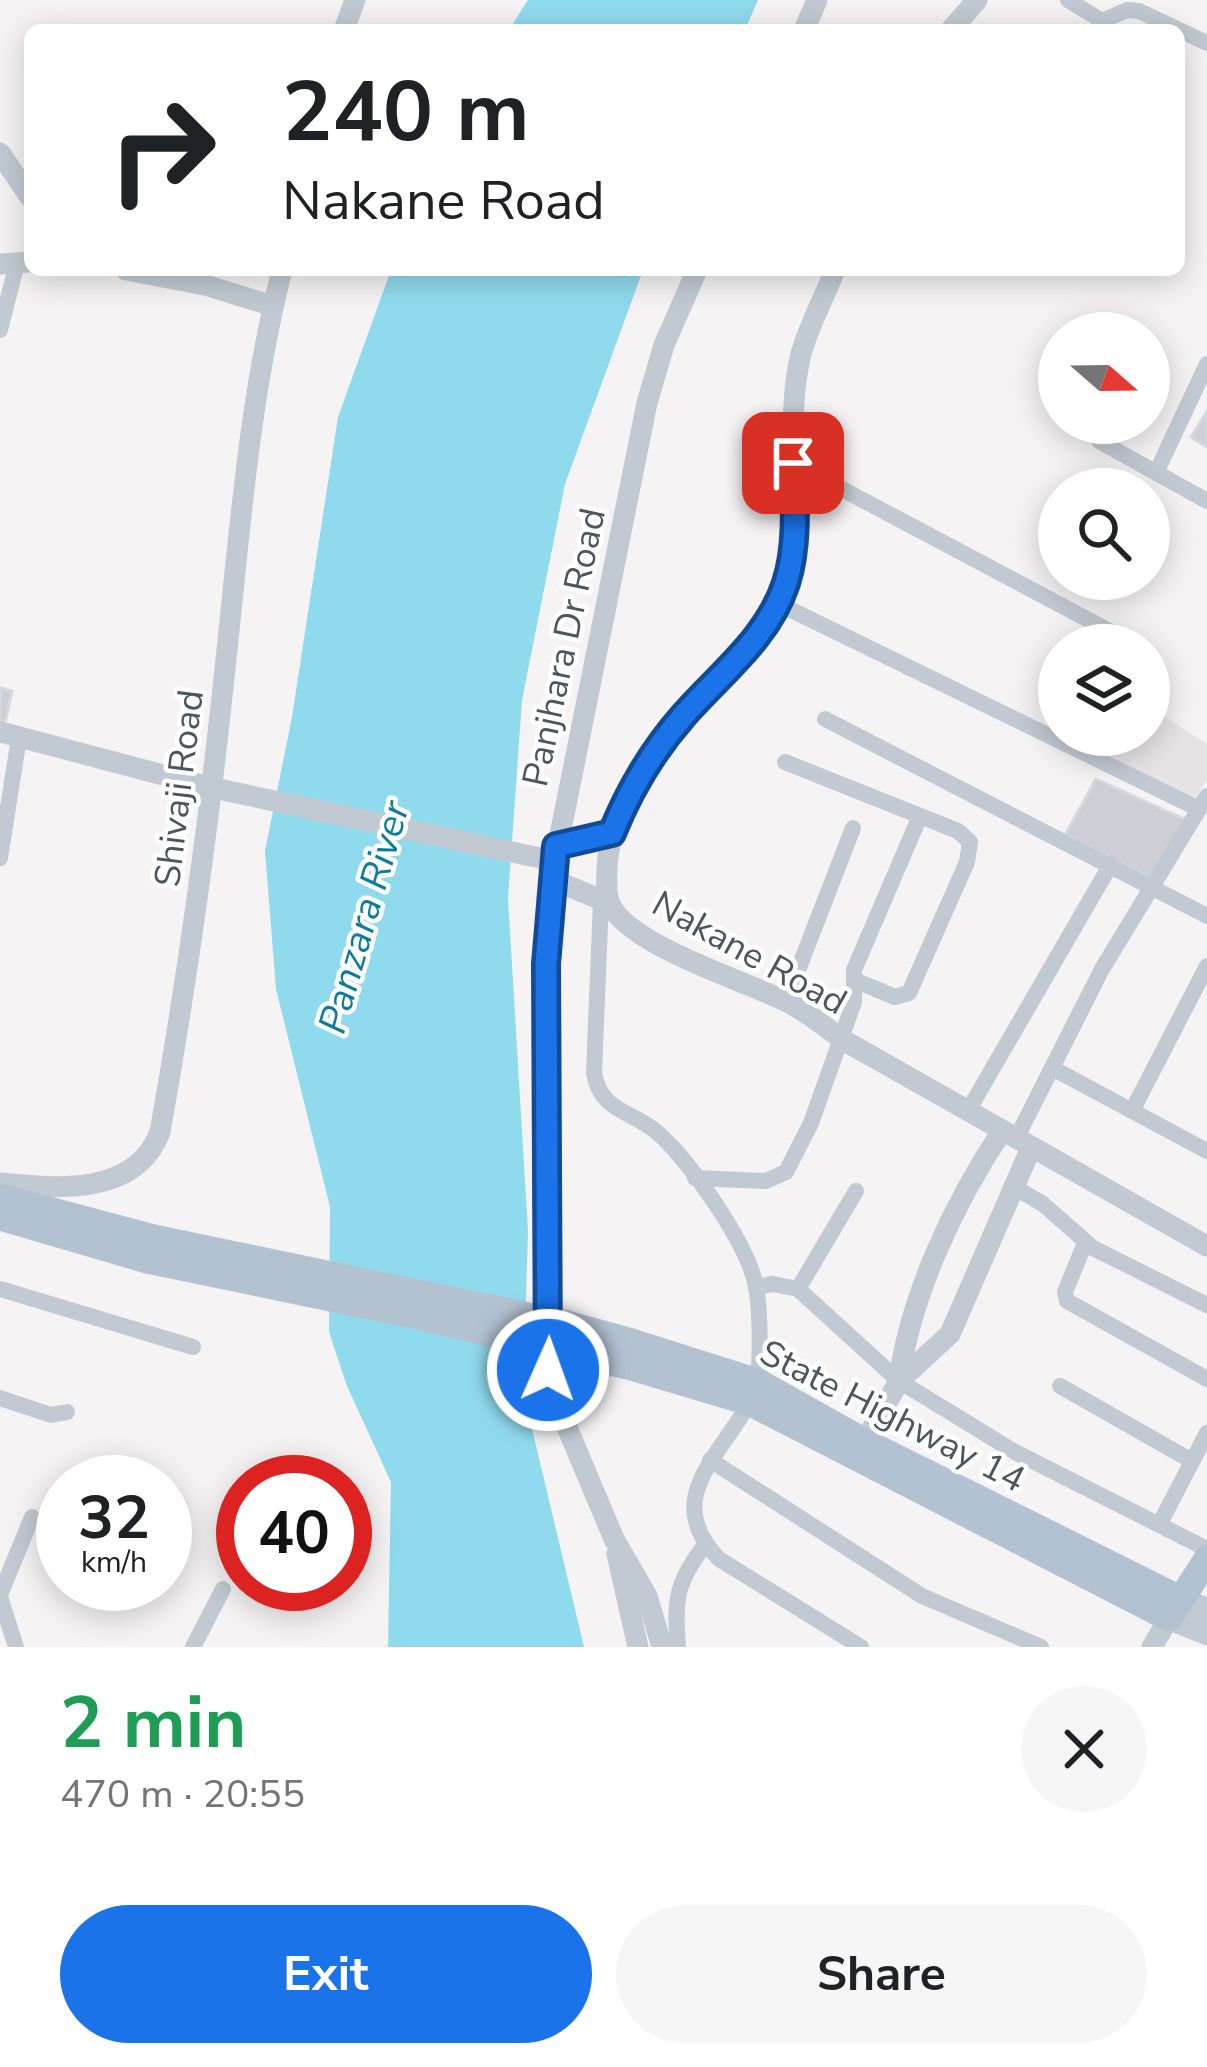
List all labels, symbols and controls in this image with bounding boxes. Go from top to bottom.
text: 240 m [282,55,530,170]
icon: right [84,72,240,228]
text: Nakane Road [282,164,605,238]
north arrow [1038,312,1170,444]
map controls [1038,312,1170,756]
pin [742,412,844,514]
icon: arrive [760,430,826,496]
button: search [1038,468,1170,600]
street label: Panjhara Dr Road [511,504,618,791]
button: layers [1038,624,1170,756]
street label: Shivaji Road [143,687,216,889]
water label: Panzara River [306,794,423,1040]
street label: Nakane Road [643,880,855,1027]
position arrow [485,1307,611,1433]
street label: State Highway 14 [751,1328,1033,1504]
speed limit sign: 40 [216,1455,372,1611]
text: 32 [78,1477,150,1559]
text: km/h [81,1542,147,1583]
text: 2 min [60,1674,246,1772]
button: close [1021,1686,1147,1812]
text: 470 m · 20:55 [60,1768,305,1821]
button: Exit [60,1905,592,2043]
button: Share [616,1905,1147,2043]

